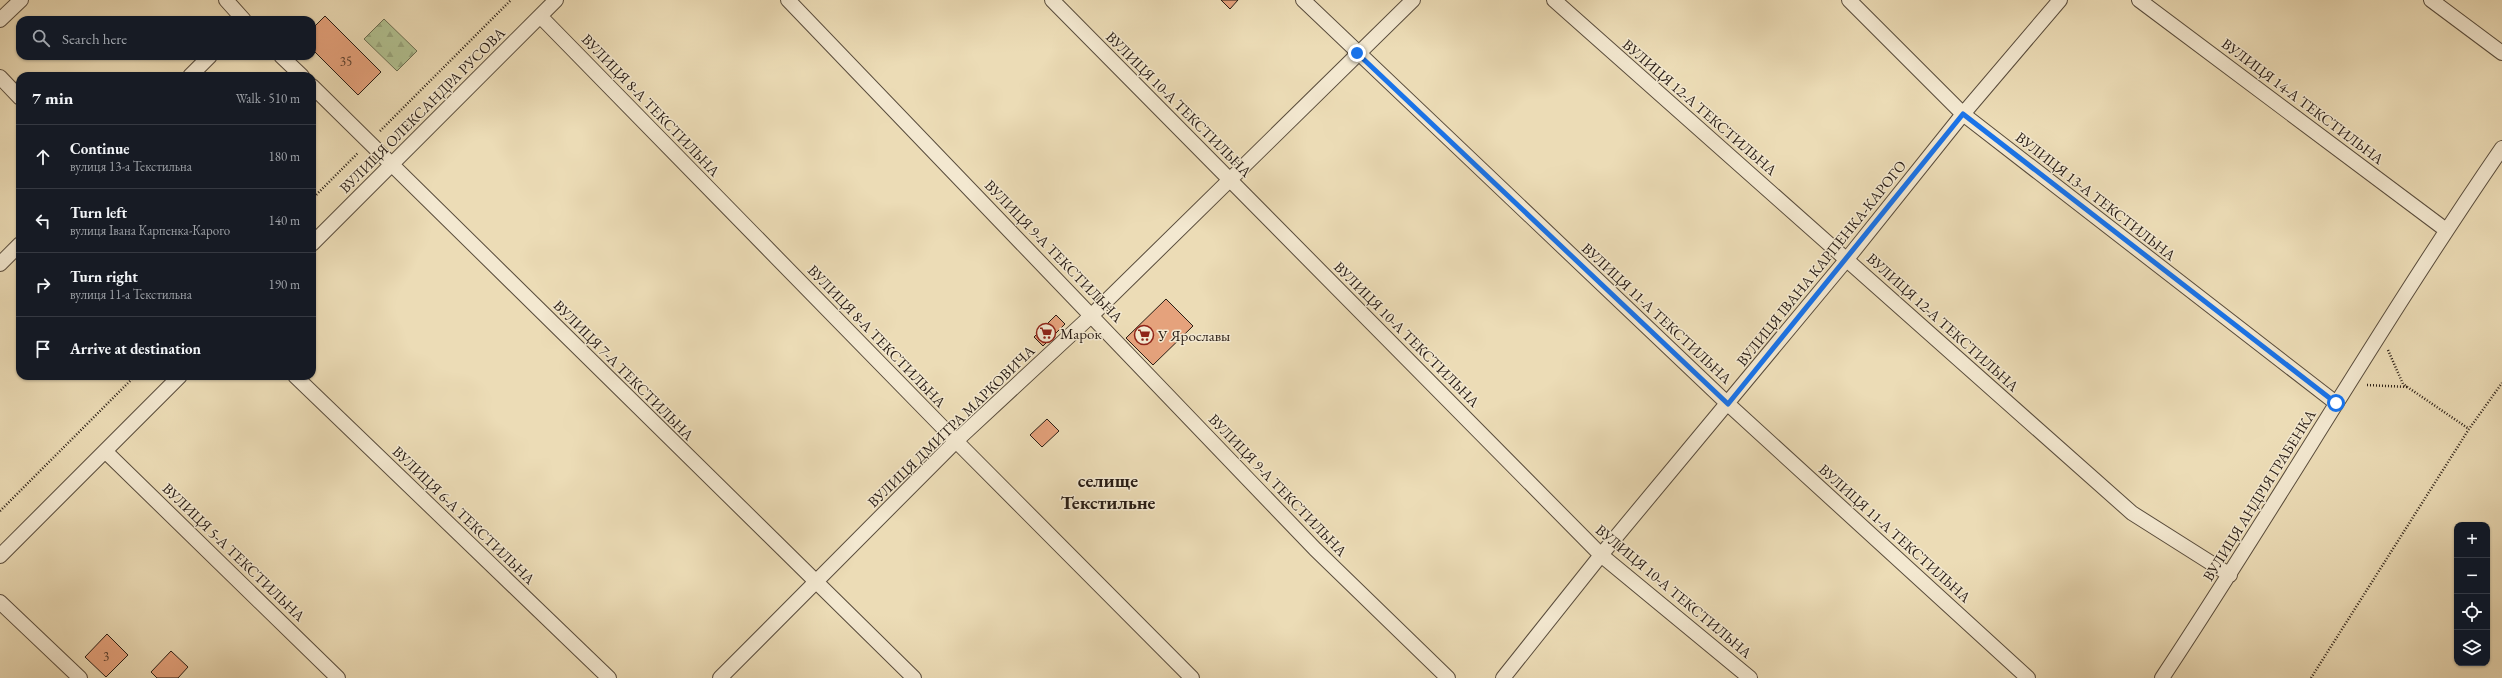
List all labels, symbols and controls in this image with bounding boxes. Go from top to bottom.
search box [16,16,316,60]
street label: ВУЛИЦЯ ОЛЕКСАНДРА РУСОВА [335,23,509,197]
icon: search [30,27,52,49]
street label: ВУЛИЦЯ 10-А ТЕКСТИЛЬНА [1102,27,1256,181]
text: Search here [62,29,127,48]
street label: ВУЛИЦЯ 8-А ТЕКСТИЛЬНА [578,30,725,181]
street label: ВУЛИЦЯ 14-А ТЕКСТИЛЬНА [2218,34,2388,169]
street label: ВУЛИЦЯ 12-А ТЕКСТИЛЬНА [1619,35,1782,180]
route end [1348,44,1366,62]
house number: 35 [340,53,352,70]
text: 7 min [32,87,73,109]
text: Walk · 510 m [236,90,300,107]
street label: ВУЛИЦЯ 13-А ТЕКСТИЛЬНА [2012,127,2180,265]
text: Continue [70,139,130,158]
icon: ahead [32,146,54,168]
text: 180 m [269,148,300,165]
street label: ВУЛИЦЯ ІВАНА КАРПЕНКА-КАРОГО [1732,156,1910,370]
text: вулиця 13-а Текстильна [70,158,192,175]
street label: ВУЛИЦЯ 9-А ТЕКСТИЛЬНА [981,176,1128,327]
text: Turn left [70,203,127,222]
icon: left [32,210,54,232]
text: 140 m [269,212,300,229]
text: вулиця Івана Карпенка-Карого [70,222,230,239]
street label: ВУЛИЦЯ 11-А ТЕКСТИЛЬНА [1578,238,1736,388]
street label: ВУЛИЦЯ 12-А ТЕКСТИЛЬНА [1863,249,2024,396]
street label: ВУЛИЦЯ 10-А ТЕКСТИЛЬНА [1330,257,1484,411]
street label: ВУЛИЦЯ 8-А ТЕКСТИЛЬНА [804,261,951,412]
text: Turn right [70,267,138,286]
icon: right [32,274,54,296]
text: 190 m [269,276,300,293]
text: вулиця 11-а Текстильна [70,286,192,303]
street label: ВУЛИЦЯ 7-А ТЕКСТИЛЬНА [550,296,699,445]
supermarket icon: Марок [1035,322,1057,344]
place label: Марок [1060,324,1102,343]
supermarket icon: У Ярославы [1133,324,1155,346]
place label: У Ярославы [1157,326,1230,345]
icon: arrive [32,338,54,360]
text: Arrive at destination [70,339,201,358]
street label: ВУЛИЦЯ ДМИТРА МАРКОВИЧА [863,340,1039,511]
route start [2327,394,2345,412]
street label: ВУЛИЦЯ АНДРІЯ ГРАБЕНКА [2198,405,2320,584]
street label: ВУЛИЦЯ 9-А ТЕКСТИЛЬНА [1205,410,1352,561]
street label: ВУЛИЦЯ 6-А ТЕКСТИЛЬНА [389,442,540,589]
street label: ВУЛИЦЯ 11-А ТЕКСТИЛЬНА [1815,460,1976,607]
district label: селище Текстильне [1060,468,1156,515]
street label: ВУЛИЦЯ 5-А ТЕКСТИЛЬНА [159,479,310,626]
street label: ВУЛИЦЯ 10-А ТЕКСТИЛЬНА [1592,520,1757,662]
map controls [2454,522,2490,666]
button: + [2454,522,2490,558]
button: − [2454,558,2490,594]
button: locate [2454,594,2490,630]
button: layers [2454,630,2490,666]
house number: 3 [103,648,109,665]

